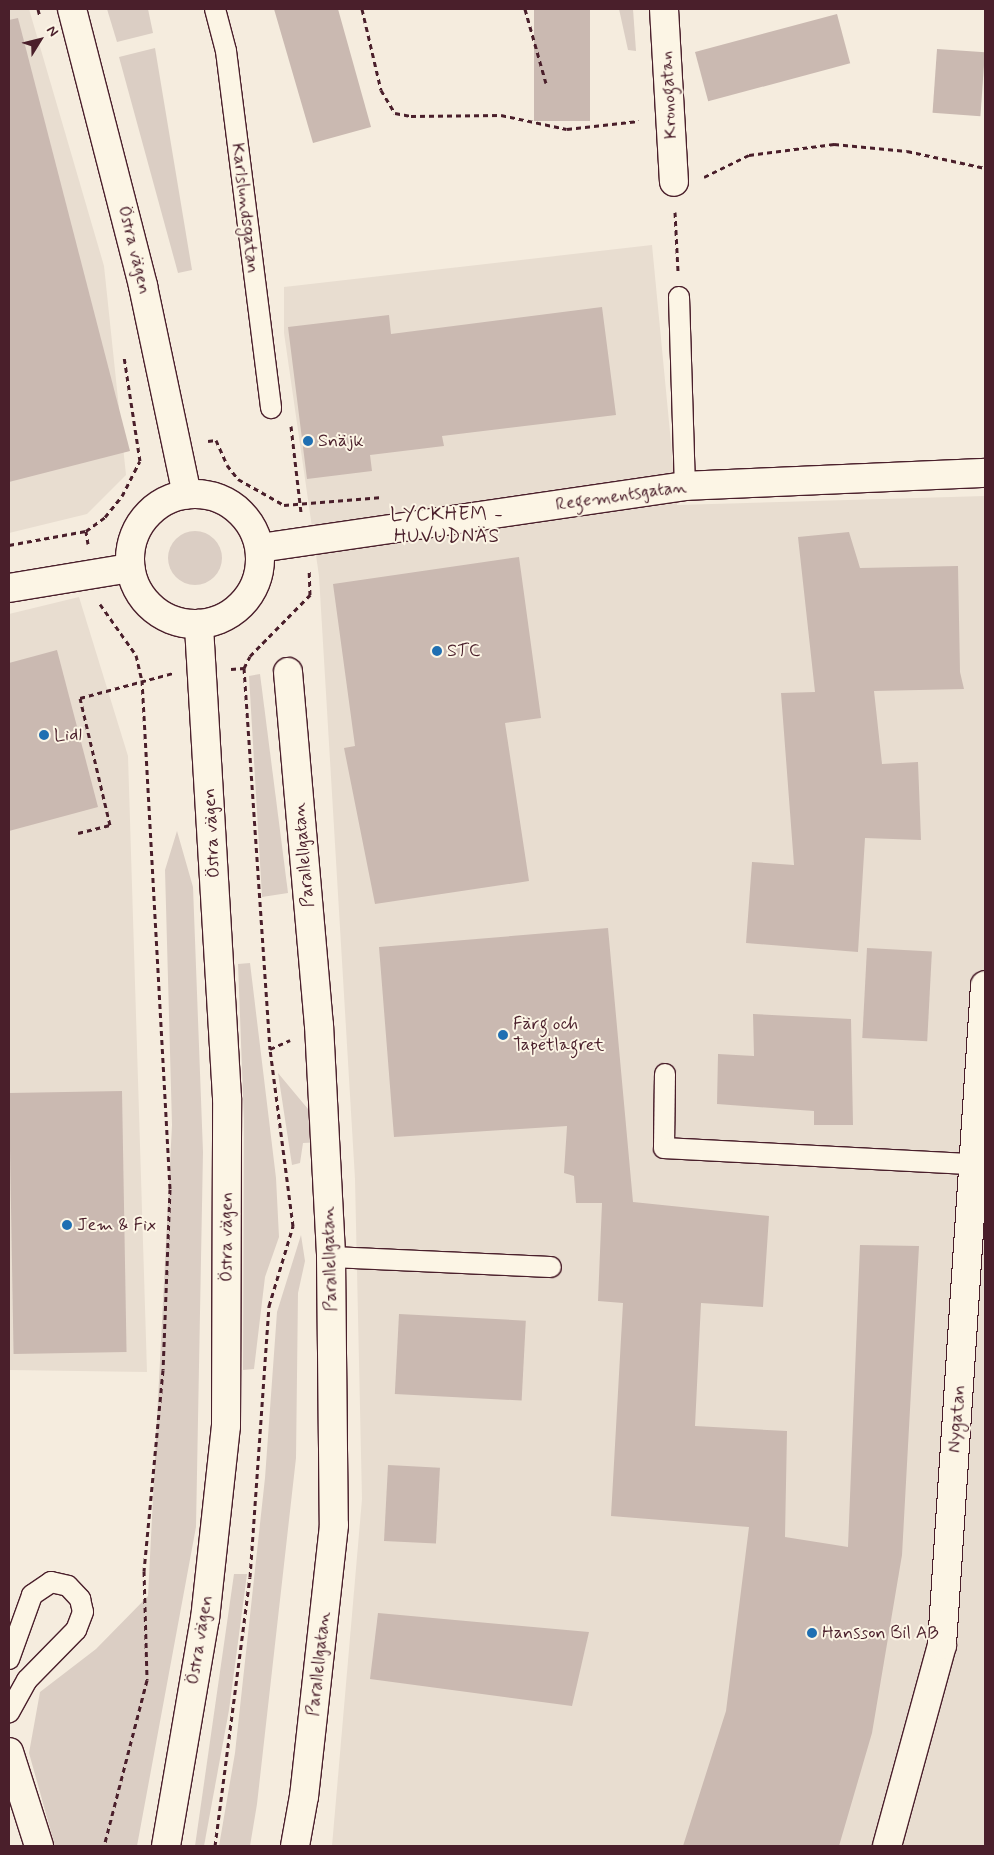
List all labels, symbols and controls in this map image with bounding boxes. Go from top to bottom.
north arrow [15,15,65,65]
text: N [42,22,62,40]
street label: Kronogatan [656,50,682,140]
street label: Karlslundsgatan [226,142,264,274]
street label: Östra vägen [113,204,155,296]
place label: Snäjk [318,430,364,452]
marker: Snäjk [302,435,314,447]
street label: Regementsgatan [554,476,688,516]
district label: LYCKHEM - HUVUDNÄS [392,504,502,548]
place label: STC [447,640,480,662]
marker: STC [431,645,443,657]
place label: Lidl [54,724,82,746]
marker: Lidl [38,729,50,741]
street label: Östra vägen [199,788,225,878]
street label: Parallellgatan [289,802,319,908]
place label: Färg och Tapetlagret [513,1014,604,1056]
marker: Färg och Tapetlagret [497,1029,509,1041]
street label: Östra vägen [216,1192,238,1282]
street label: Parallellgatan [317,1206,343,1312]
place label: Jem & Fix [77,1214,156,1236]
marker: Jem & Fix [61,1219,73,1231]
street label: Nygatan [944,1384,970,1454]
street label: Östra vägen [182,1594,218,1686]
street label: Parallellgatan [303,1611,335,1717]
place label: Hansson Bil AB [822,1622,938,1644]
marker: Hansson Bil AB [806,1627,818,1639]

